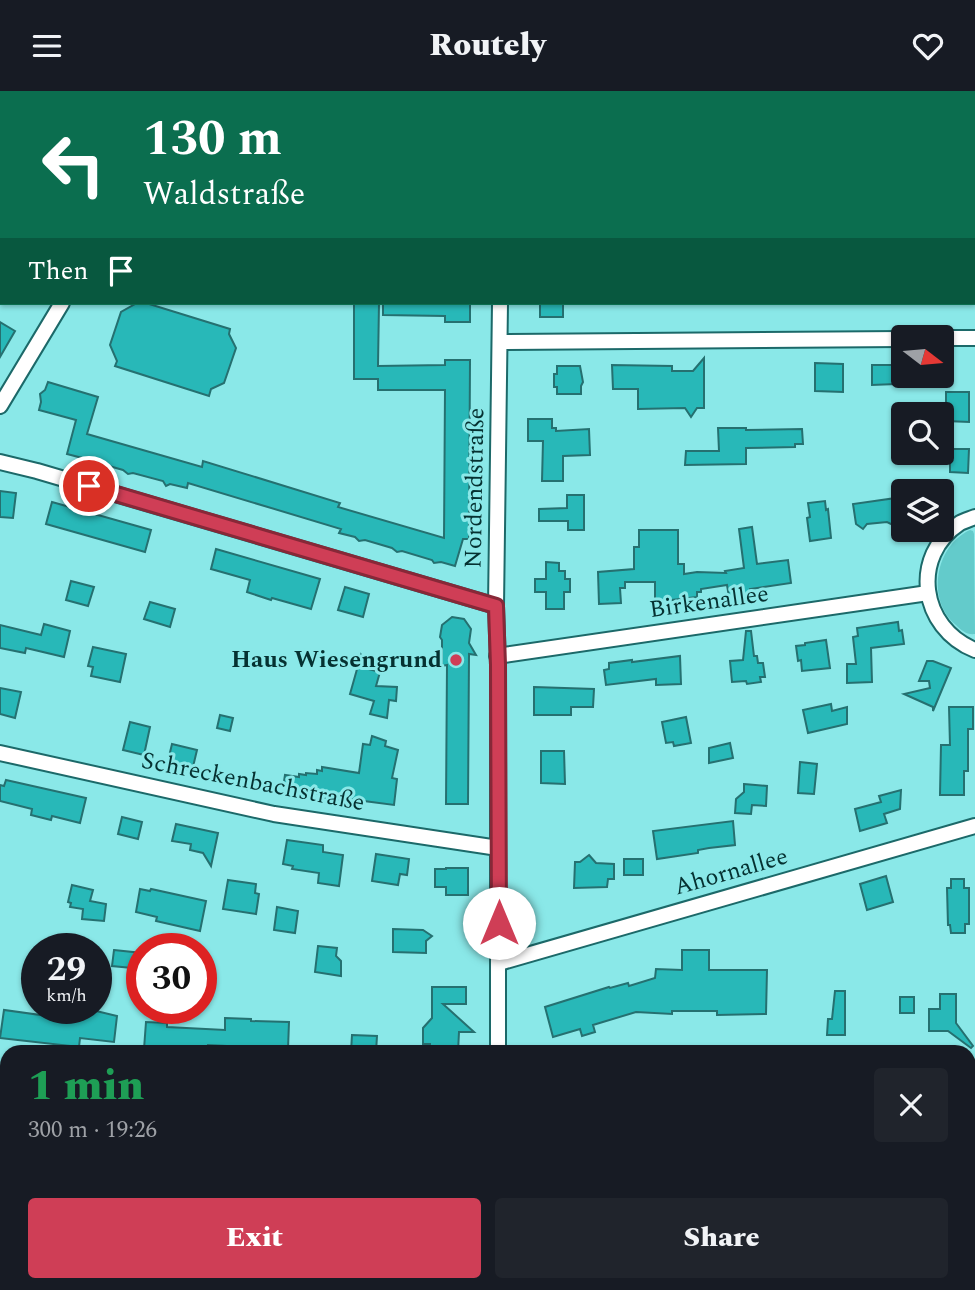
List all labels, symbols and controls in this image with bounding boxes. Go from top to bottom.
text: Routely [429,21,546,70]
icon: menu [28,27,66,65]
icon: heart [909,27,947,65]
text: 130 m [143,102,282,177]
icon: left [28,119,119,210]
text: Waldstraße [143,170,305,219]
text: Then [28,251,88,291]
icon: arrive [102,252,140,290]
north arrow [891,325,954,389]
map controls [891,325,954,542]
button: search [891,402,954,465]
street label: Nordendstraße [456,407,494,569]
pin [59,456,119,516]
icon: arrive [70,467,108,505]
button: layers [891,479,954,542]
street label: Birkenallee [647,576,771,628]
place label: Haus Wiesengrund [231,642,442,678]
marker: Haus Wiesengrund [448,652,464,668]
street label: Schreckenbachstraße [138,743,368,821]
street label: Ahornallee [670,839,792,905]
position arrow [462,886,536,960]
speed limit sign: 30 [126,933,217,1024]
text: 29 [47,943,86,996]
text: km/h [46,982,87,1009]
text: 1 min [28,1055,144,1118]
button: close [874,1068,948,1142]
text: 300 m · 19:26 [28,1113,157,1148]
button: Exit [28,1198,481,1278]
button: Share [495,1198,948,1278]

